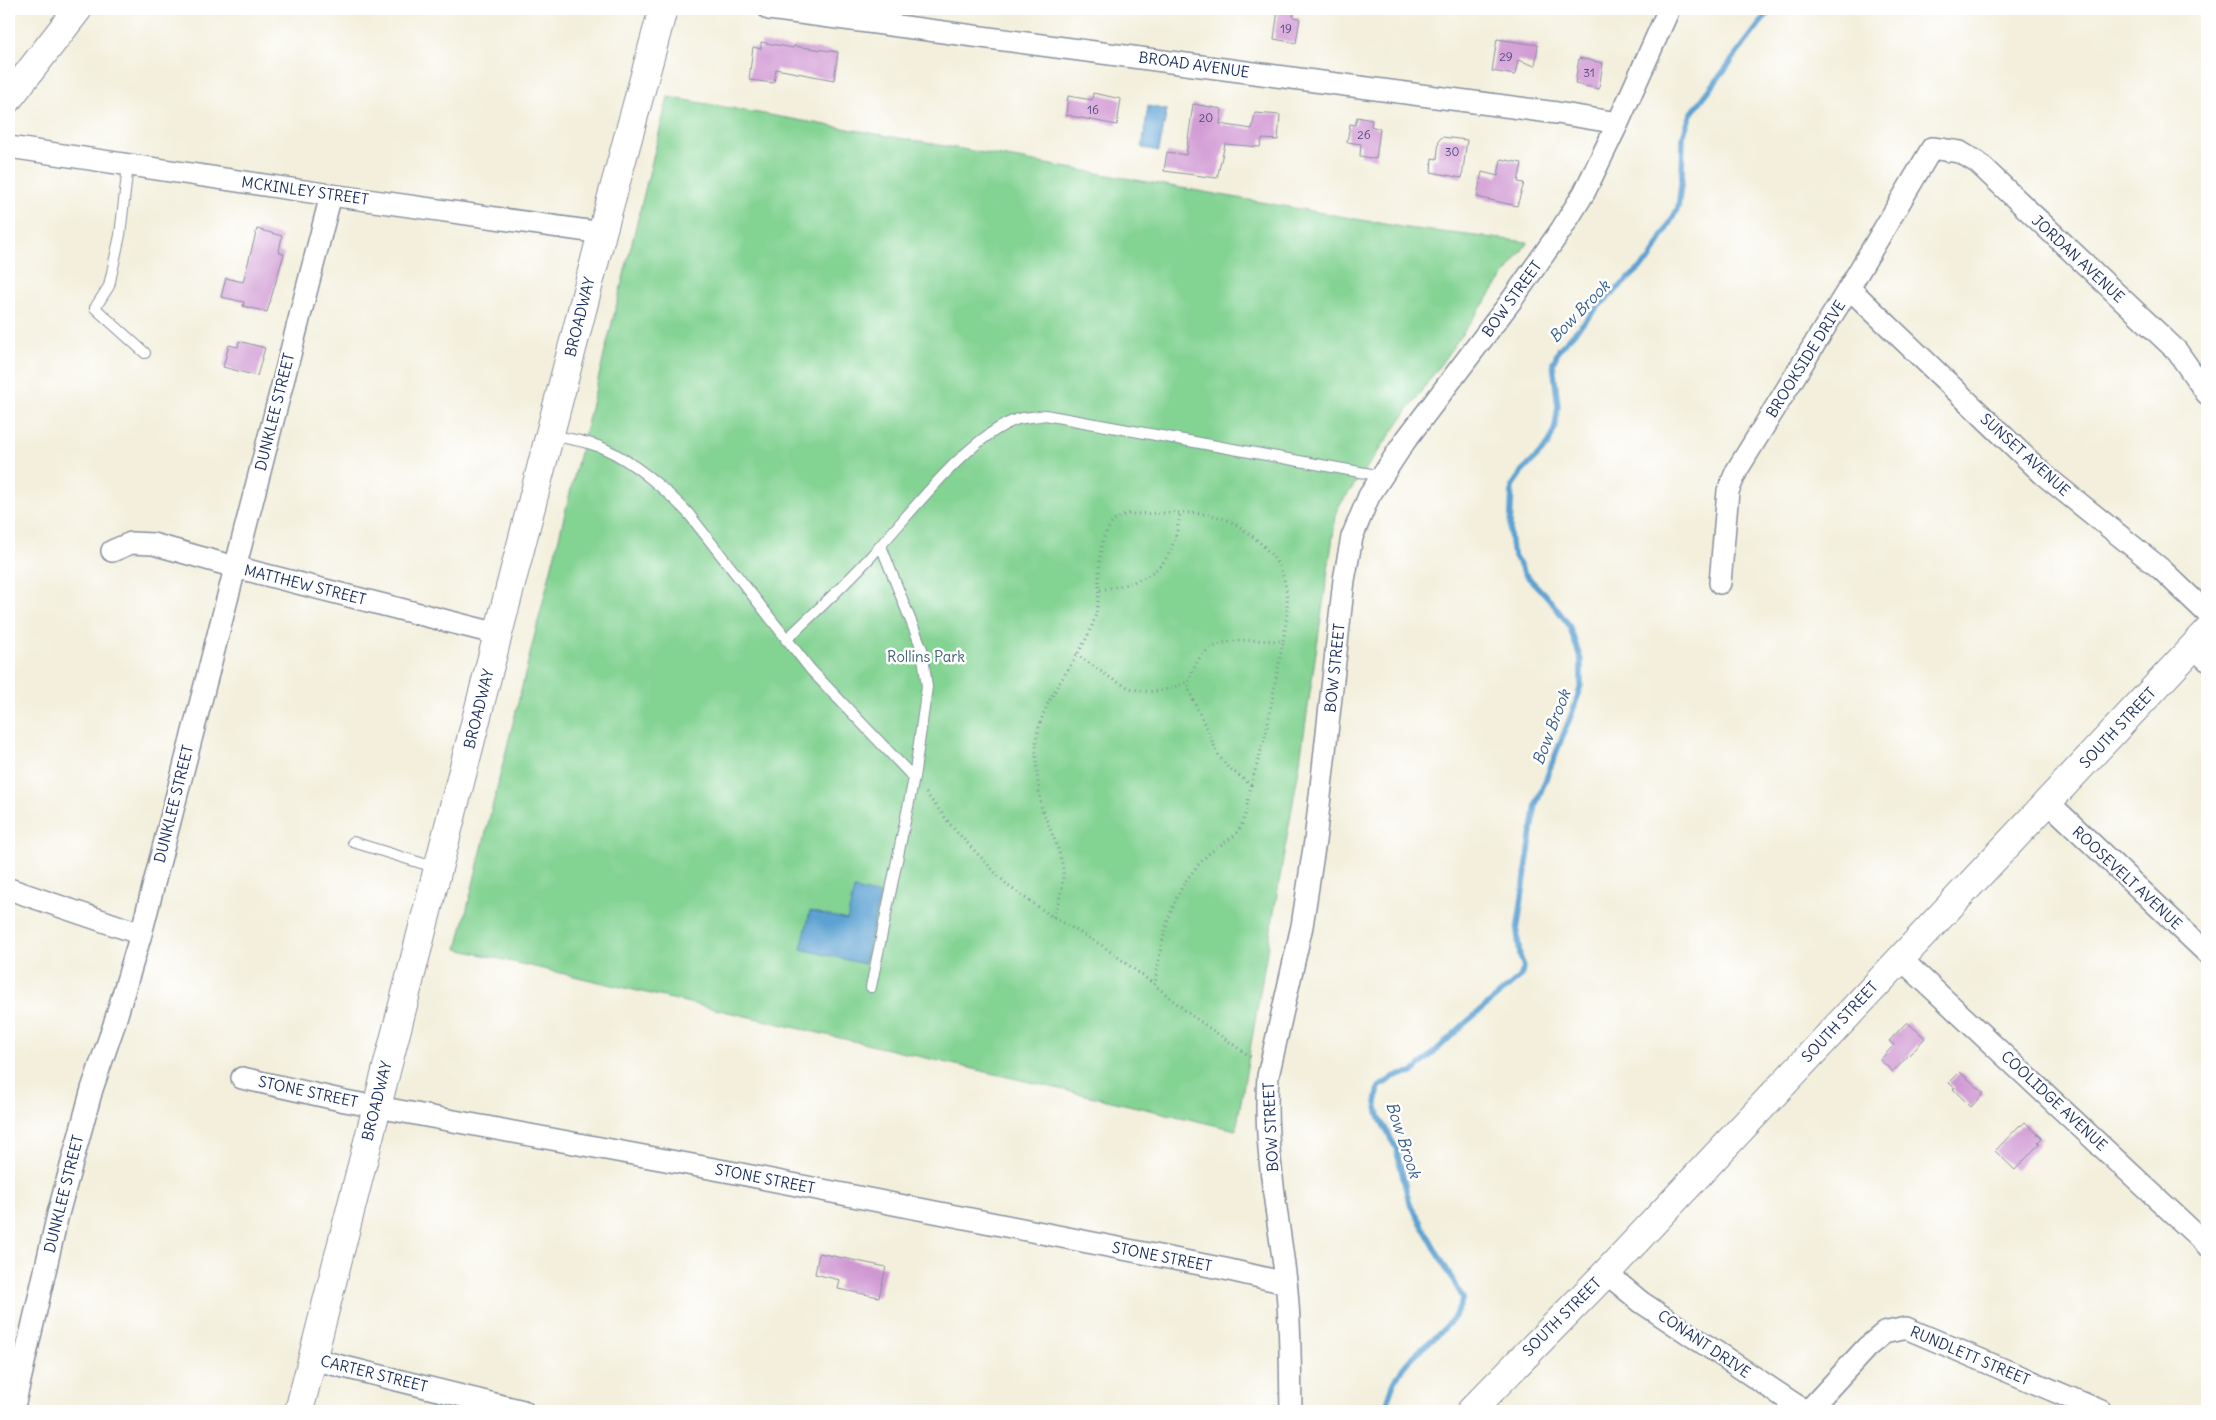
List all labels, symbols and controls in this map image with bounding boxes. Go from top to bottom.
house number: 19 [1280,21,1292,36]
street label: BROAD AVENUE [1138,47,1251,82]
house number: 29 [1499,49,1513,64]
house number: 31 [1583,65,1595,80]
house number: 16 [1087,102,1099,117]
house number: 20 [1199,110,1213,125]
house number: 26 [1357,127,1371,142]
house number: 30 [1445,144,1459,159]
street label: MCKINLEY STREET [240,172,370,209]
street label: JORDAN AVENUE [2028,211,2129,307]
street label: BOW STREET [1478,257,1546,341]
street label: BROADWAY [560,274,599,359]
water label: Bow Brook [1544,274,1615,346]
street label: BROOKSIDE DRIVE [1762,296,1849,421]
street label: DUNKLEE STREET [251,351,298,473]
street label: SUNSET AVENUE [1976,409,2074,500]
street label: MATTHEW STREET [242,560,368,609]
street label: BOW STREET [1320,622,1349,714]
park label: Rollins Park [887,647,965,666]
street label: BROADWAY [459,666,498,751]
street label: SOUTH STREET [2075,683,2160,772]
water label: Bow Brook [1528,685,1575,767]
street label: DUNKLEE STREET [150,743,197,865]
street label: ROOSEVELT AVENUE [2069,822,2186,933]
street label: SOUTH STREET [1797,977,1882,1066]
street label: COOLIDGE AVENUE [1997,1047,2111,1155]
street label: BROADWAY [357,1058,396,1143]
street label: STONE STREET [257,1072,360,1111]
street label: BOW STREET [1259,1082,1282,1172]
water label: Bow Brook [1382,1099,1426,1182]
street label: DUNKLEE STREET [40,1133,87,1255]
street label: STONE STREET [714,1160,817,1198]
street label: STONE STREET [1111,1238,1214,1276]
street label: SOUTH STREET [1518,1273,1605,1360]
street label: CONANT DRIVE [1654,1306,1754,1382]
street label: RUNDLETT STREET [1907,1322,2033,1389]
street label: CARTER STREET [319,1351,430,1396]

